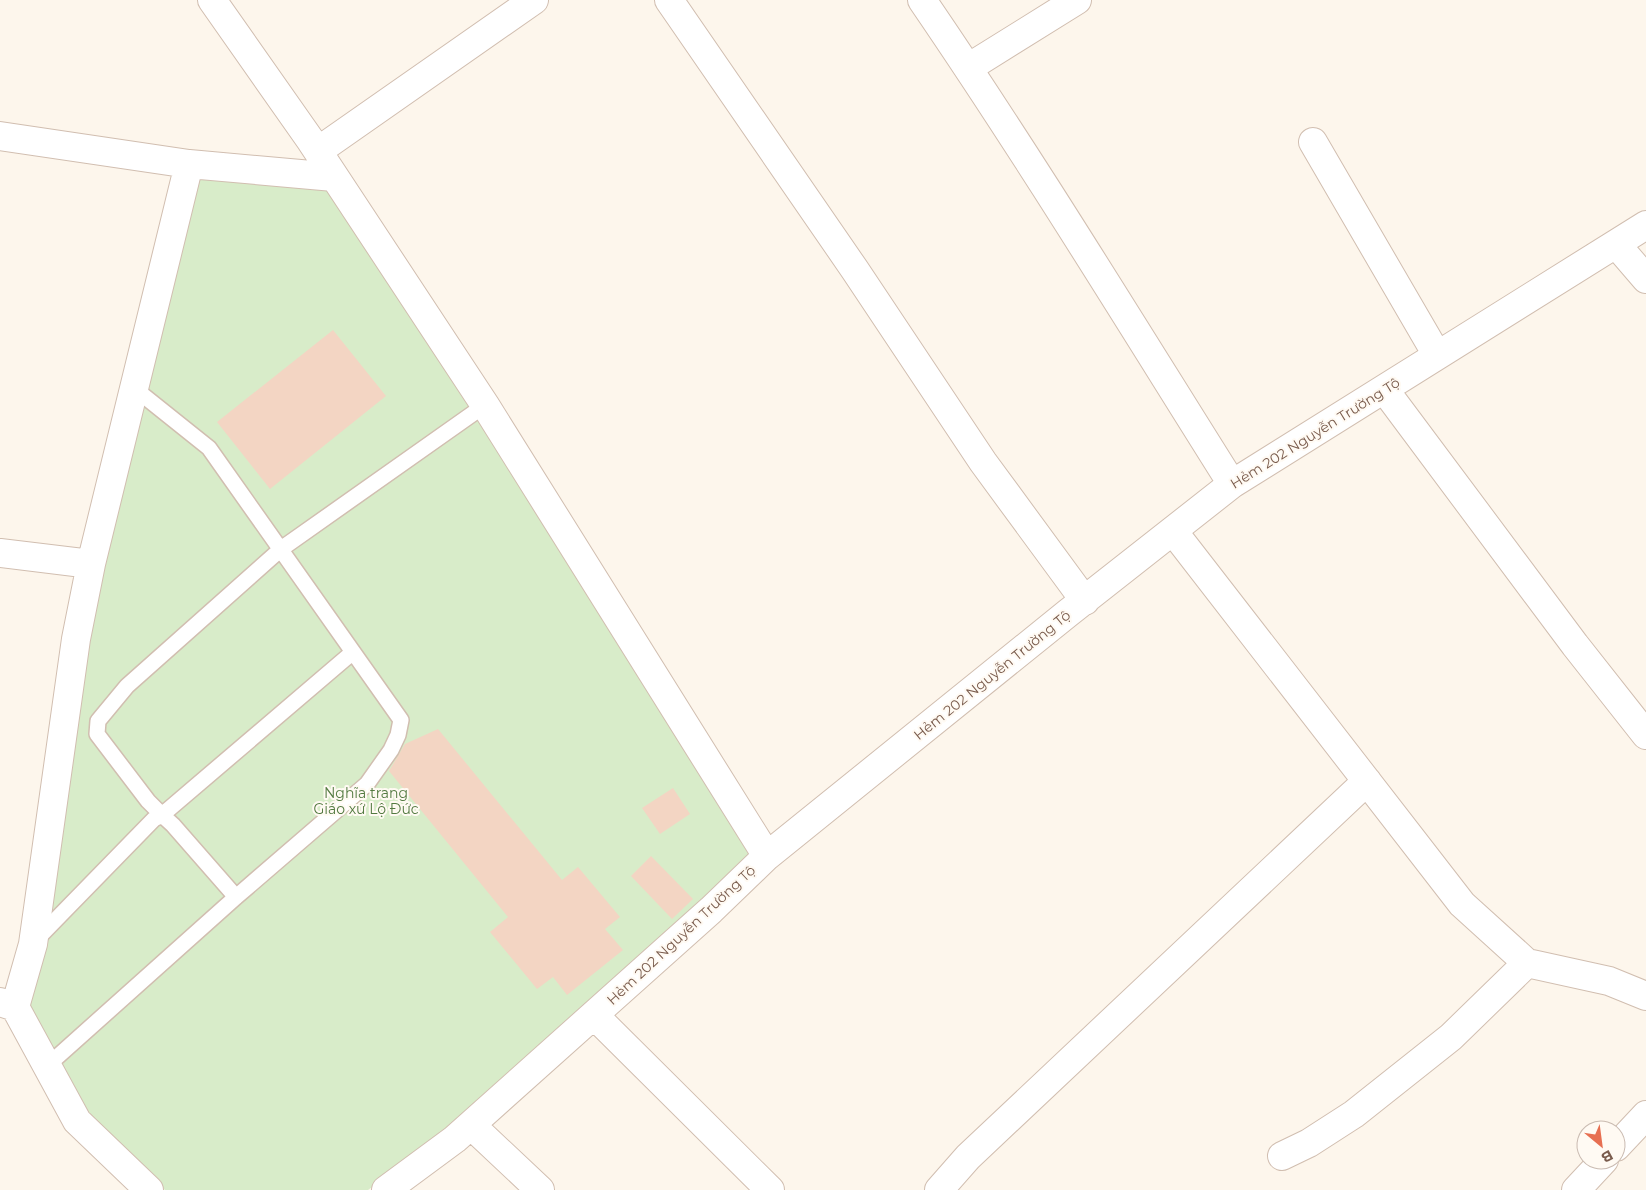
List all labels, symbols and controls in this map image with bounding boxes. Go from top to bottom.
street label: Hẻm 202 Nguyễn Trường Tộ [1227,373,1403,493]
street label: Hẻm 202 Nguyễn Trường Tộ [910,606,1074,744]
park label: Nghĩa trang Giáo xứ Lộ Đức [313,784,419,818]
street label: Hẻm 202 Nguyễn Trường Tộ [603,861,759,1009]
north arrow [1576,1120,1626,1170]
text: B [1598,1146,1616,1167]

